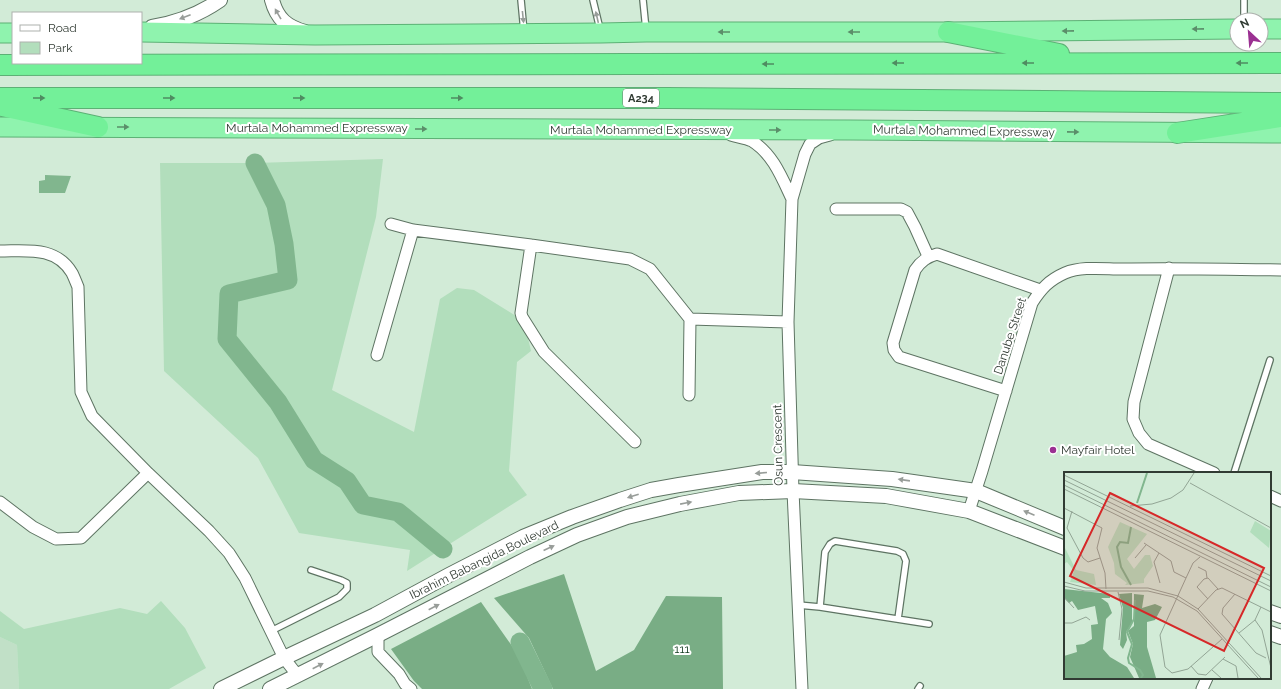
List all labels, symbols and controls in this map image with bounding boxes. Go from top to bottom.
one-way arrow [275,8,282,20]
one-way arrow [594,10,600,22]
one-way arrow [519,11,526,23]
legend [12,12,142,64]
north arrow [1229,12,1269,52]
one-way arrow [179,15,191,21]
text: N [1238,16,1251,31]
text: Road [48,21,77,35]
one-way arrow [1192,26,1204,33]
one-way arrow [1061,28,1074,34]
one-way arrow [717,29,730,35]
one-way arrow [847,29,860,35]
text: Park [48,41,73,55]
one-way arrow [891,60,904,66]
one-way arrow [1021,60,1034,66]
one-way arrow [1235,60,1248,66]
one-way arrow [761,61,774,67]
road number: A234 [623,89,659,107]
one-way arrow [33,95,46,101]
one-way arrow [163,95,176,101]
one-way arrow [293,95,306,101]
one-way arrow [451,95,464,101]
street label: Murtala Mohammed Expressway [226,121,408,135]
street label: Murtala Mohammed Expressway [873,122,1055,140]
street label: Murtala Mohammed Expressway [550,123,732,137]
one-way arrow [117,124,130,130]
one-way arrow [415,126,428,132]
one-way arrow [769,127,782,133]
one-way arrow [1067,129,1080,135]
street label: Danube Street [991,296,1029,376]
street label: Osun Crescent [770,404,786,486]
place label: Mayfair Hotel [1061,443,1135,457]
marker: Mayfair Hotel [1048,445,1058,455]
one-way arrow [755,469,767,476]
inset map [1064,472,1271,679]
one-way arrow [898,477,910,483]
one-way arrow [627,493,639,499]
one-way arrow [680,499,692,505]
one-way arrow [1024,510,1035,516]
street label: Ibrahim Babangida Boulevard [407,518,561,602]
one-way arrow [544,545,555,551]
one-way arrow [428,604,439,610]
park label: 111 [674,642,690,656]
one-way arrow [312,662,323,669]

